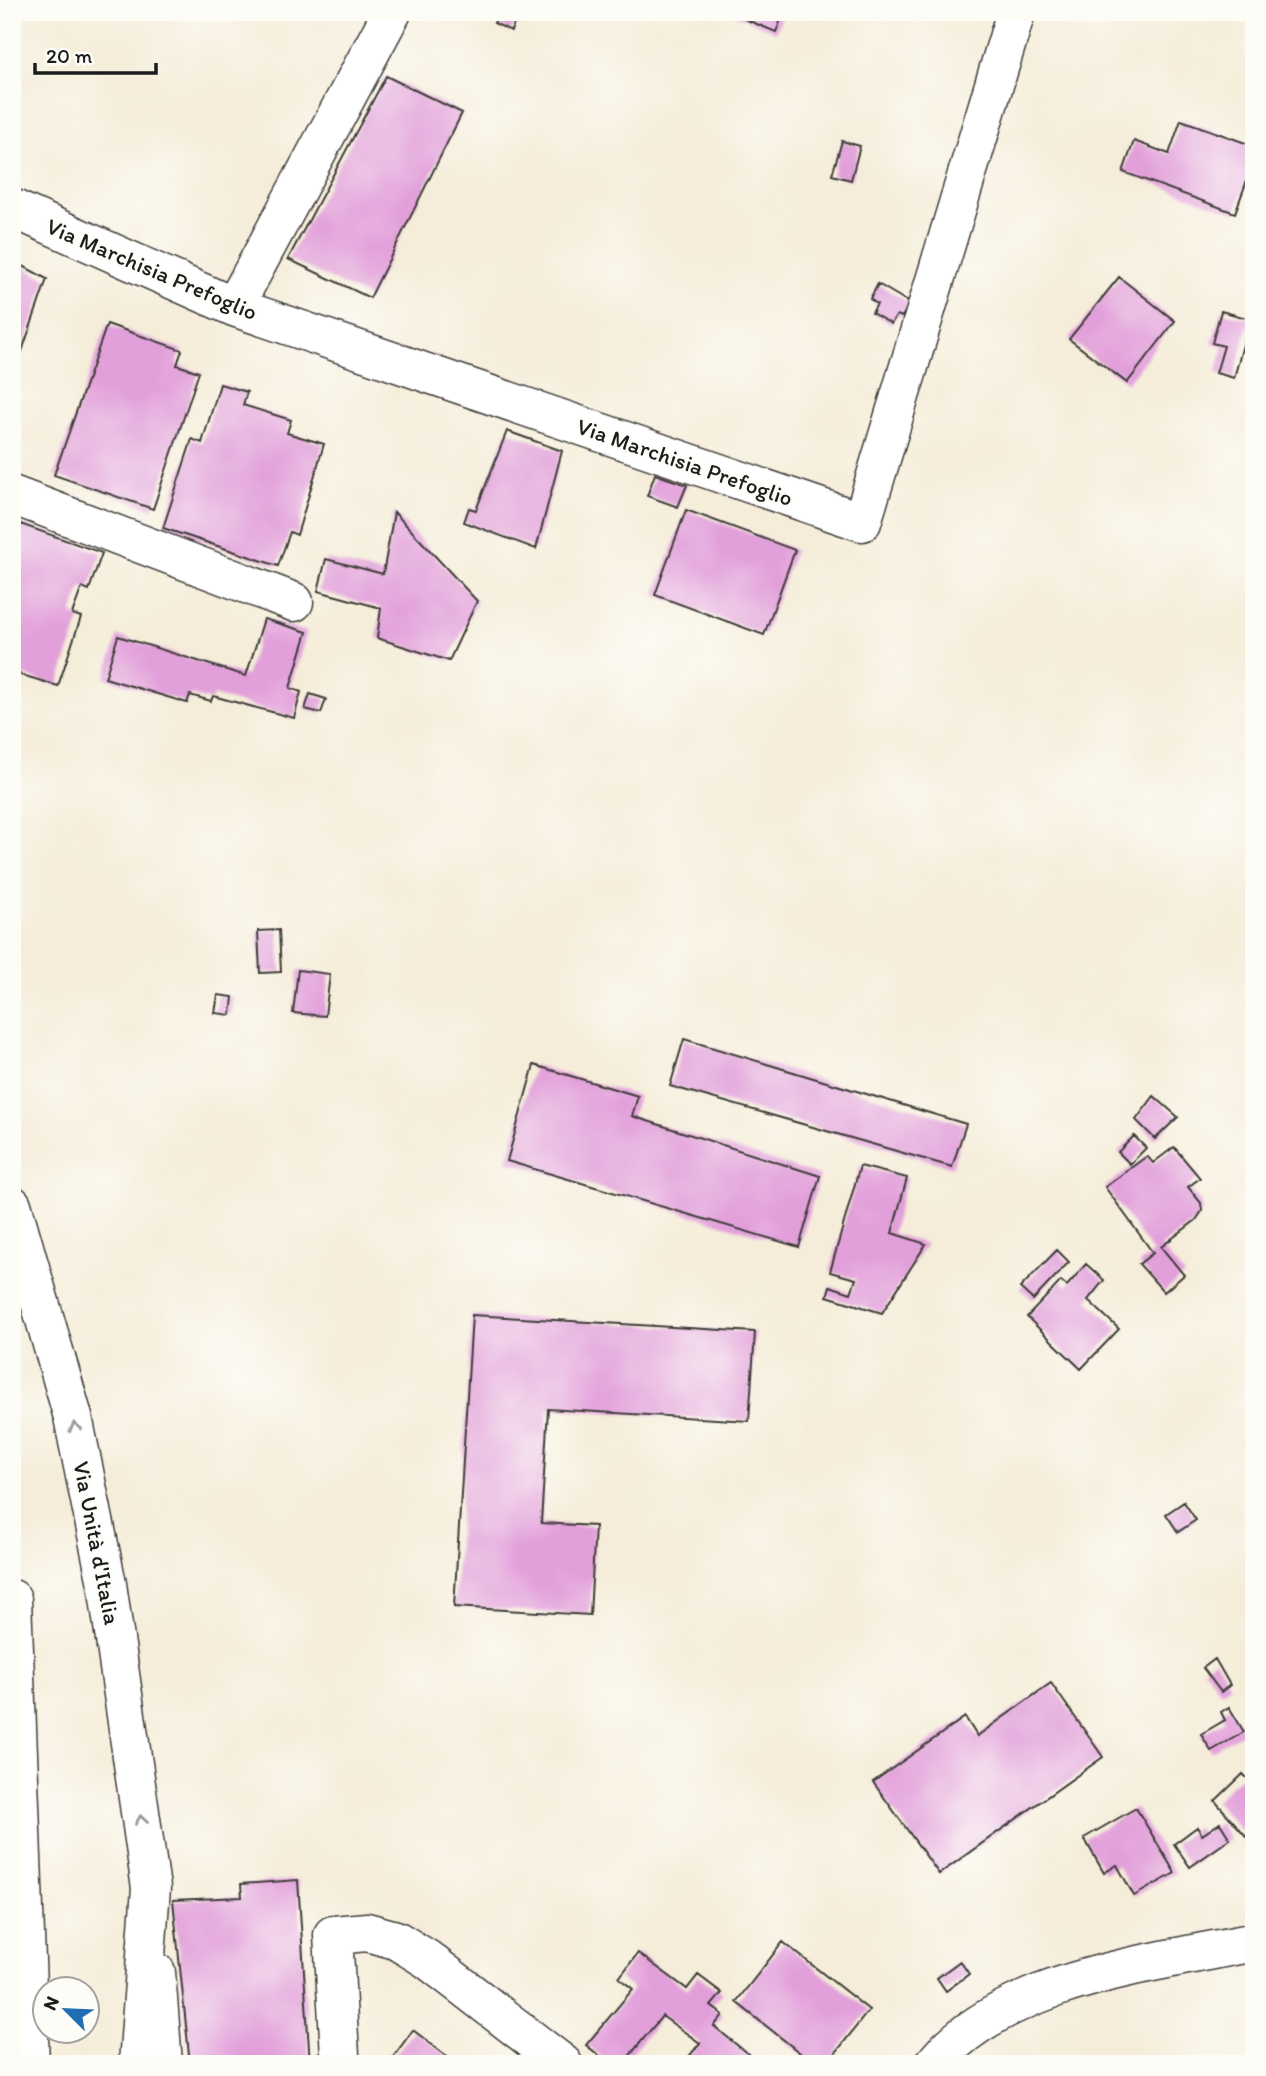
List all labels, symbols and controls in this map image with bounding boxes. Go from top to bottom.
scale bar [35,32,156,76]
text: 20 m [46,43,93,68]
street label: Via Marchisia Prefoglio [42,212,262,326]
street label: Via Marchisia Prefoglio [573,412,797,512]
one-way arrow [68,1421,83,1433]
street label: Via Unità d'Italia [67,1459,127,1627]
one-way arrow [134,1814,149,1826]
north arrow [32,1974,102,2044]
text: N [38,1993,64,2014]

